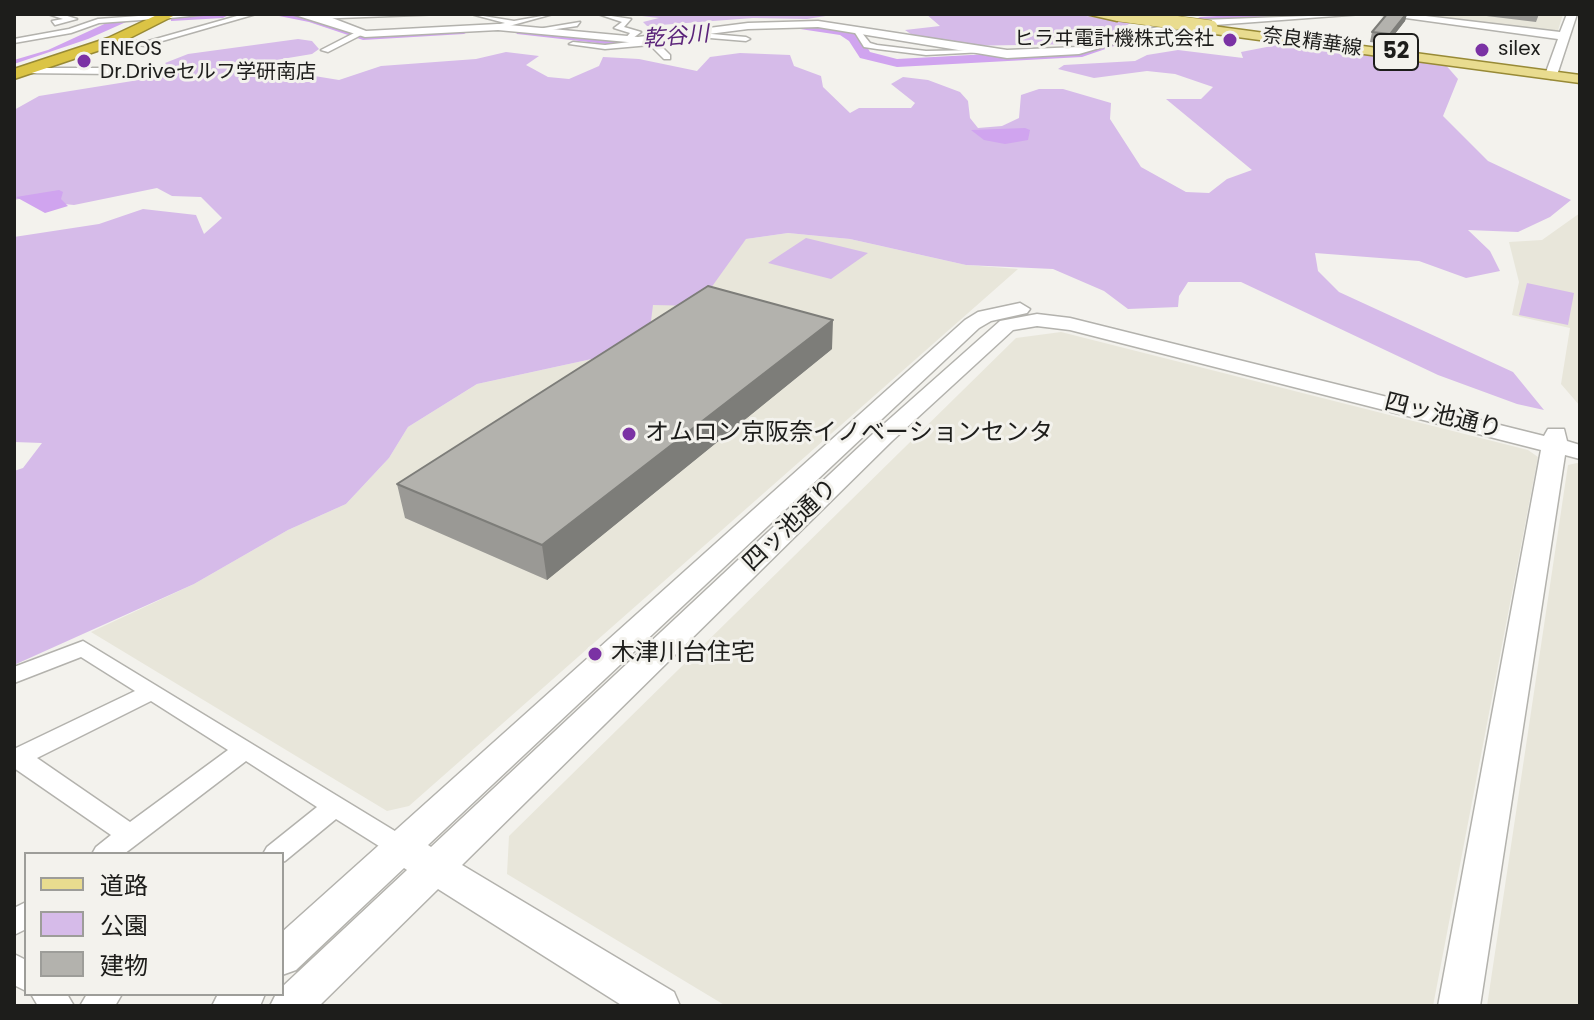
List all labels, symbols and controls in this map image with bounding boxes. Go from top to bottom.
water label: 乾谷川 [642,22,710,54]
street label: 奈良精華線 [1261,24,1363,62]
place label: ヒラヰ電計機株式会社 [1014,28,1214,52]
marker: ヒラヰ電計機株式会社 [1221,31,1239,49]
road number: 52 [1374,34,1418,70]
place label: ENEOS Dr.Driveセルフ学研南店 [100,38,316,85]
place label: silex [1498,38,1540,62]
marker: silex [1473,41,1491,59]
marker: ENEOS Dr.Driveセルフ学研南店 [75,52,93,70]
street label: 四ッ池通り [1381,389,1505,445]
place label: オムロン京阪奈イノベーションセンタ [645,420,1053,448]
marker: オムロン京阪奈イノベーションセンタ [620,425,638,443]
street label: 四ッ池通り [738,474,844,578]
place label: 木津川台住宅 [611,640,755,668]
marker: 木津川台住宅 [586,645,604,663]
legend [24,852,284,996]
text: 道路 [100,869,148,902]
text: 公園 [100,909,148,942]
text: 建物 [100,949,148,982]

